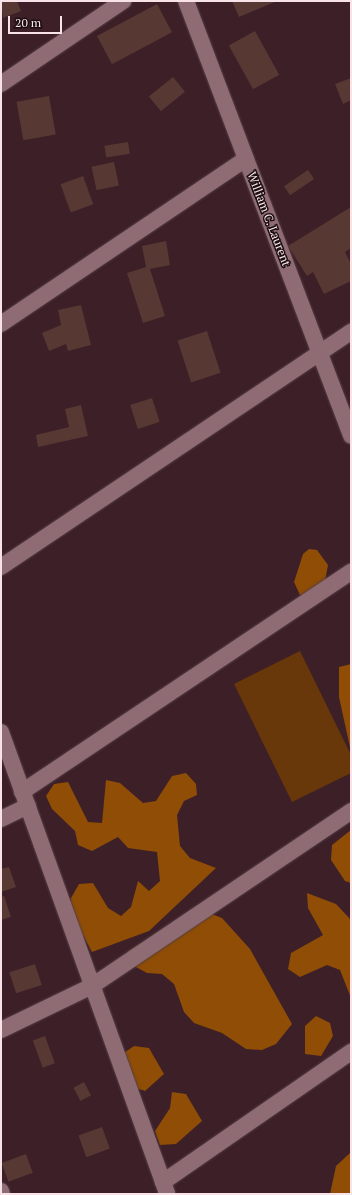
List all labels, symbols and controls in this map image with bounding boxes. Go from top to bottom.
scale bar [10,8,64,34]
text: 20 m [15,15,41,30]
street label: William C. Laurent [244,169,294,269]

